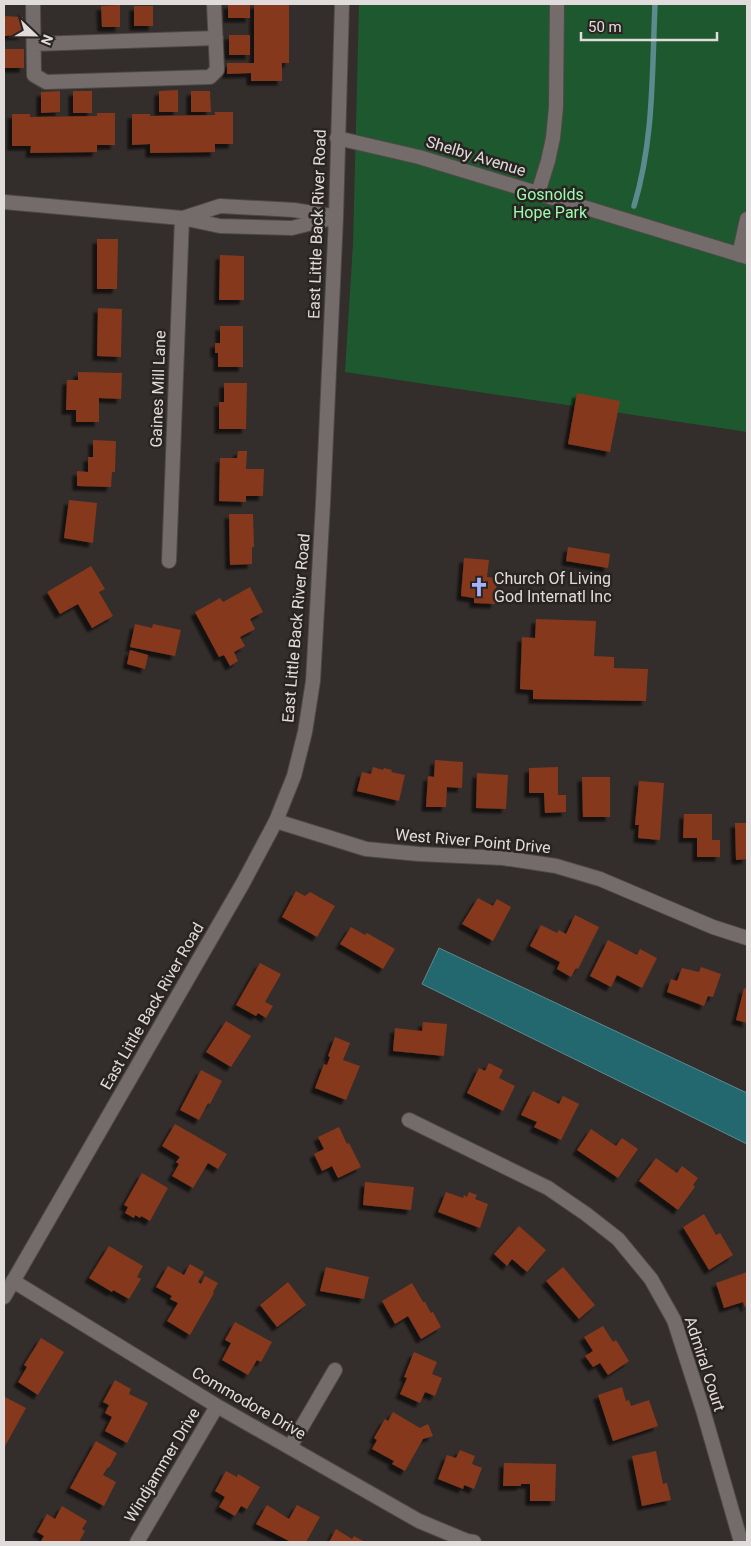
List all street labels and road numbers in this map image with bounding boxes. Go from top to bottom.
street label: East Little Back River Road [304,129,330,319]
street label: Shelby Avenue [424,132,528,180]
street label: Gaines Mill Lane [146,330,170,448]
street label: East Little Back River Road [278,533,314,723]
street label: West River Point Drive [394,825,552,857]
street label: East Little Back River Road [96,919,208,1093]
street label: Admiral Court [681,1314,729,1414]
street label: Commodore Drive [189,1363,309,1443]
street label: Windjammer Drive [120,1404,204,1526]

